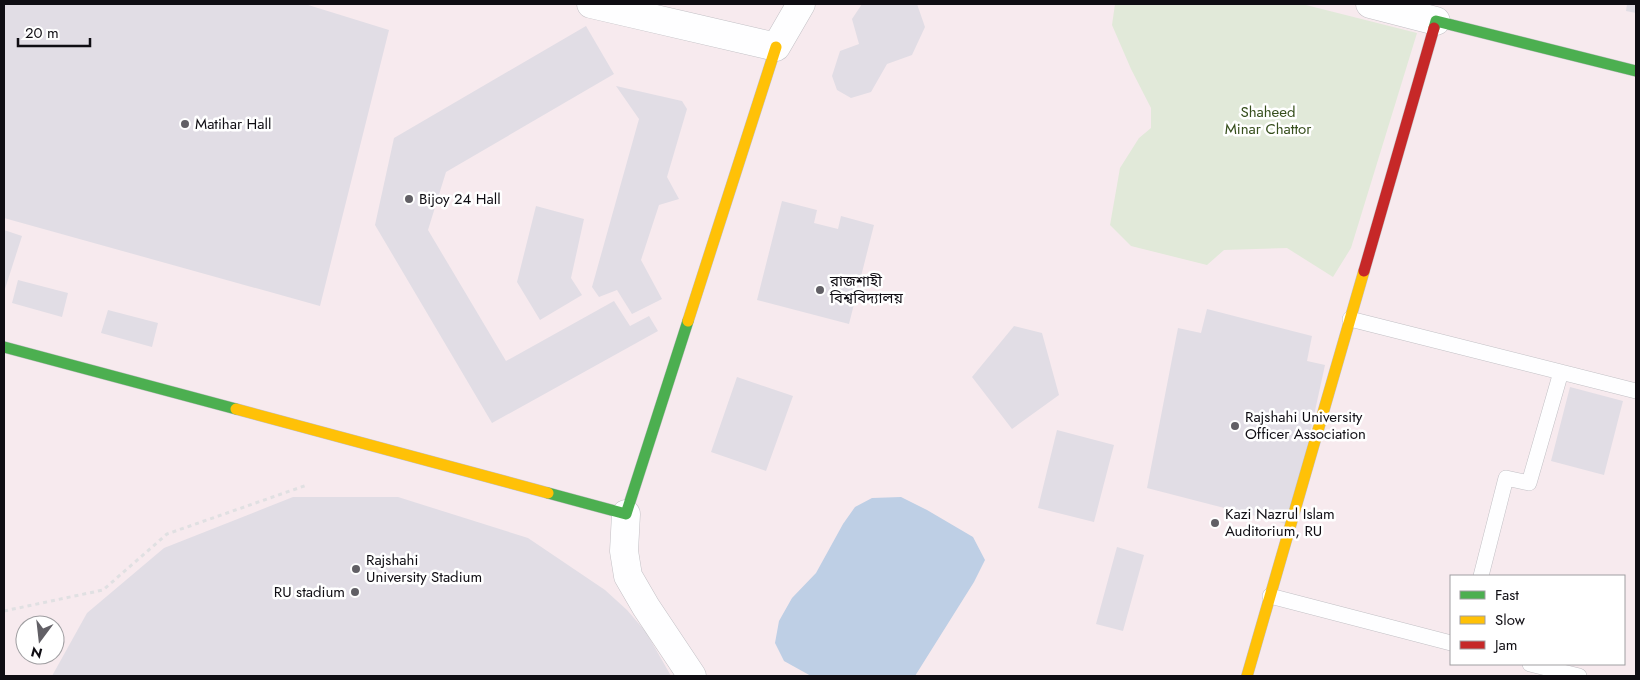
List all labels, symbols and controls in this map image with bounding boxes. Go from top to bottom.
scale bar [18,15,90,47]
text: 20 m [25,22,59,44]
park label: Shaheed Minar Chattor [1225,101,1312,140]
place label: Matihar Hall [195,113,271,135]
marker: Matihar Hall [179,118,191,130]
place label: Bijoy 24 Hall [419,188,501,210]
marker: Bijoy 24 Hall [403,193,415,205]
place label: রাজশাহী বিশ্ববিদ্যালয় [829,270,903,309]
marker: রাজশাহী বিশ্ববিদ্যালয় [814,284,826,296]
place label: Rajshahi University Officer Association [1245,406,1366,445]
marker: Rajshahi University Officer Association [1229,420,1241,432]
place label: Kazi Nazrul Islam Auditorium, RU [1225,503,1335,542]
marker: Kazi Nazrul Islam Auditorium, RU [1209,517,1221,529]
place label: Rajshahi University Stadium [366,549,482,588]
marker: Rajshahi University Stadium [350,563,362,575]
legend [1450,575,1625,665]
place label: RU stadium [274,581,345,603]
text: Fast [1495,584,1519,606]
marker: RU stadium [349,586,361,598]
text: Slow [1495,609,1526,631]
north arrow [15,615,65,665]
text: Jam [1493,634,1518,656]
text: N [29,641,45,664]

